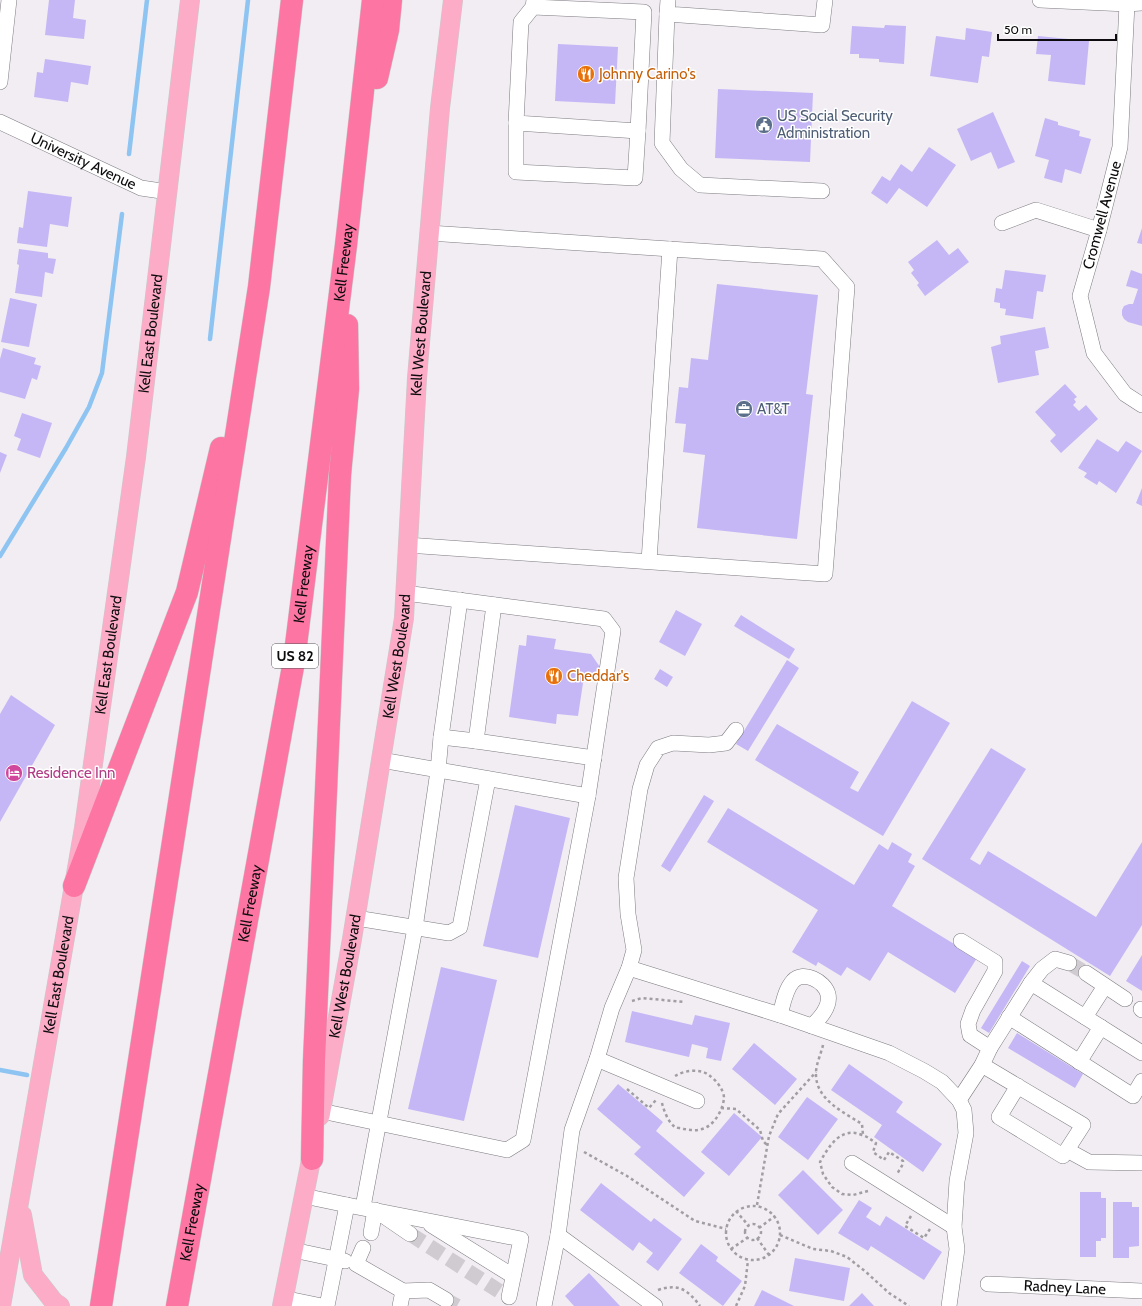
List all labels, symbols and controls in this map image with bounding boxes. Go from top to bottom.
scale bar [998,16,1116,42]
text: 50 m [1004,22,1032,37]
restaurant icon: Johnny Carino's [576,64,596,84]
place label: Johnny Carino's [598,65,696,83]
place label: US Social Security Administration [777,107,893,142]
public building icon: US Social Security Administration [754,115,774,135]
street label: University Avenue [27,128,139,194]
street label: Cromwell Avenue [1079,159,1125,271]
street label: Kell Freeway [330,222,357,303]
street label: Kell West Boulevard [407,270,435,397]
street label: Kell East Boulevard [135,273,167,394]
office icon: AT&T [734,399,754,419]
place label: AT&T [757,400,790,418]
street label: Kell Freeway [290,544,317,624]
street label: Kell East Boulevard [91,594,126,715]
street label: Kell West Boulevard [379,594,414,720]
road number: US 82 [272,644,318,668]
restaurant icon: Cheddar's [544,666,564,686]
place label: Cheddar's [567,667,629,685]
hotel icon: Residence Inn [4,763,24,783]
place label: Residence Inn [27,764,115,782]
street label: Kell Freeway [234,863,266,944]
street label: Kell West Boulevard [325,913,365,1040]
street label: Kell East Boulevard [39,914,78,1036]
street label: Kell Freeway [176,1182,208,1263]
street label: Radney Lane [1023,1277,1107,1298]

